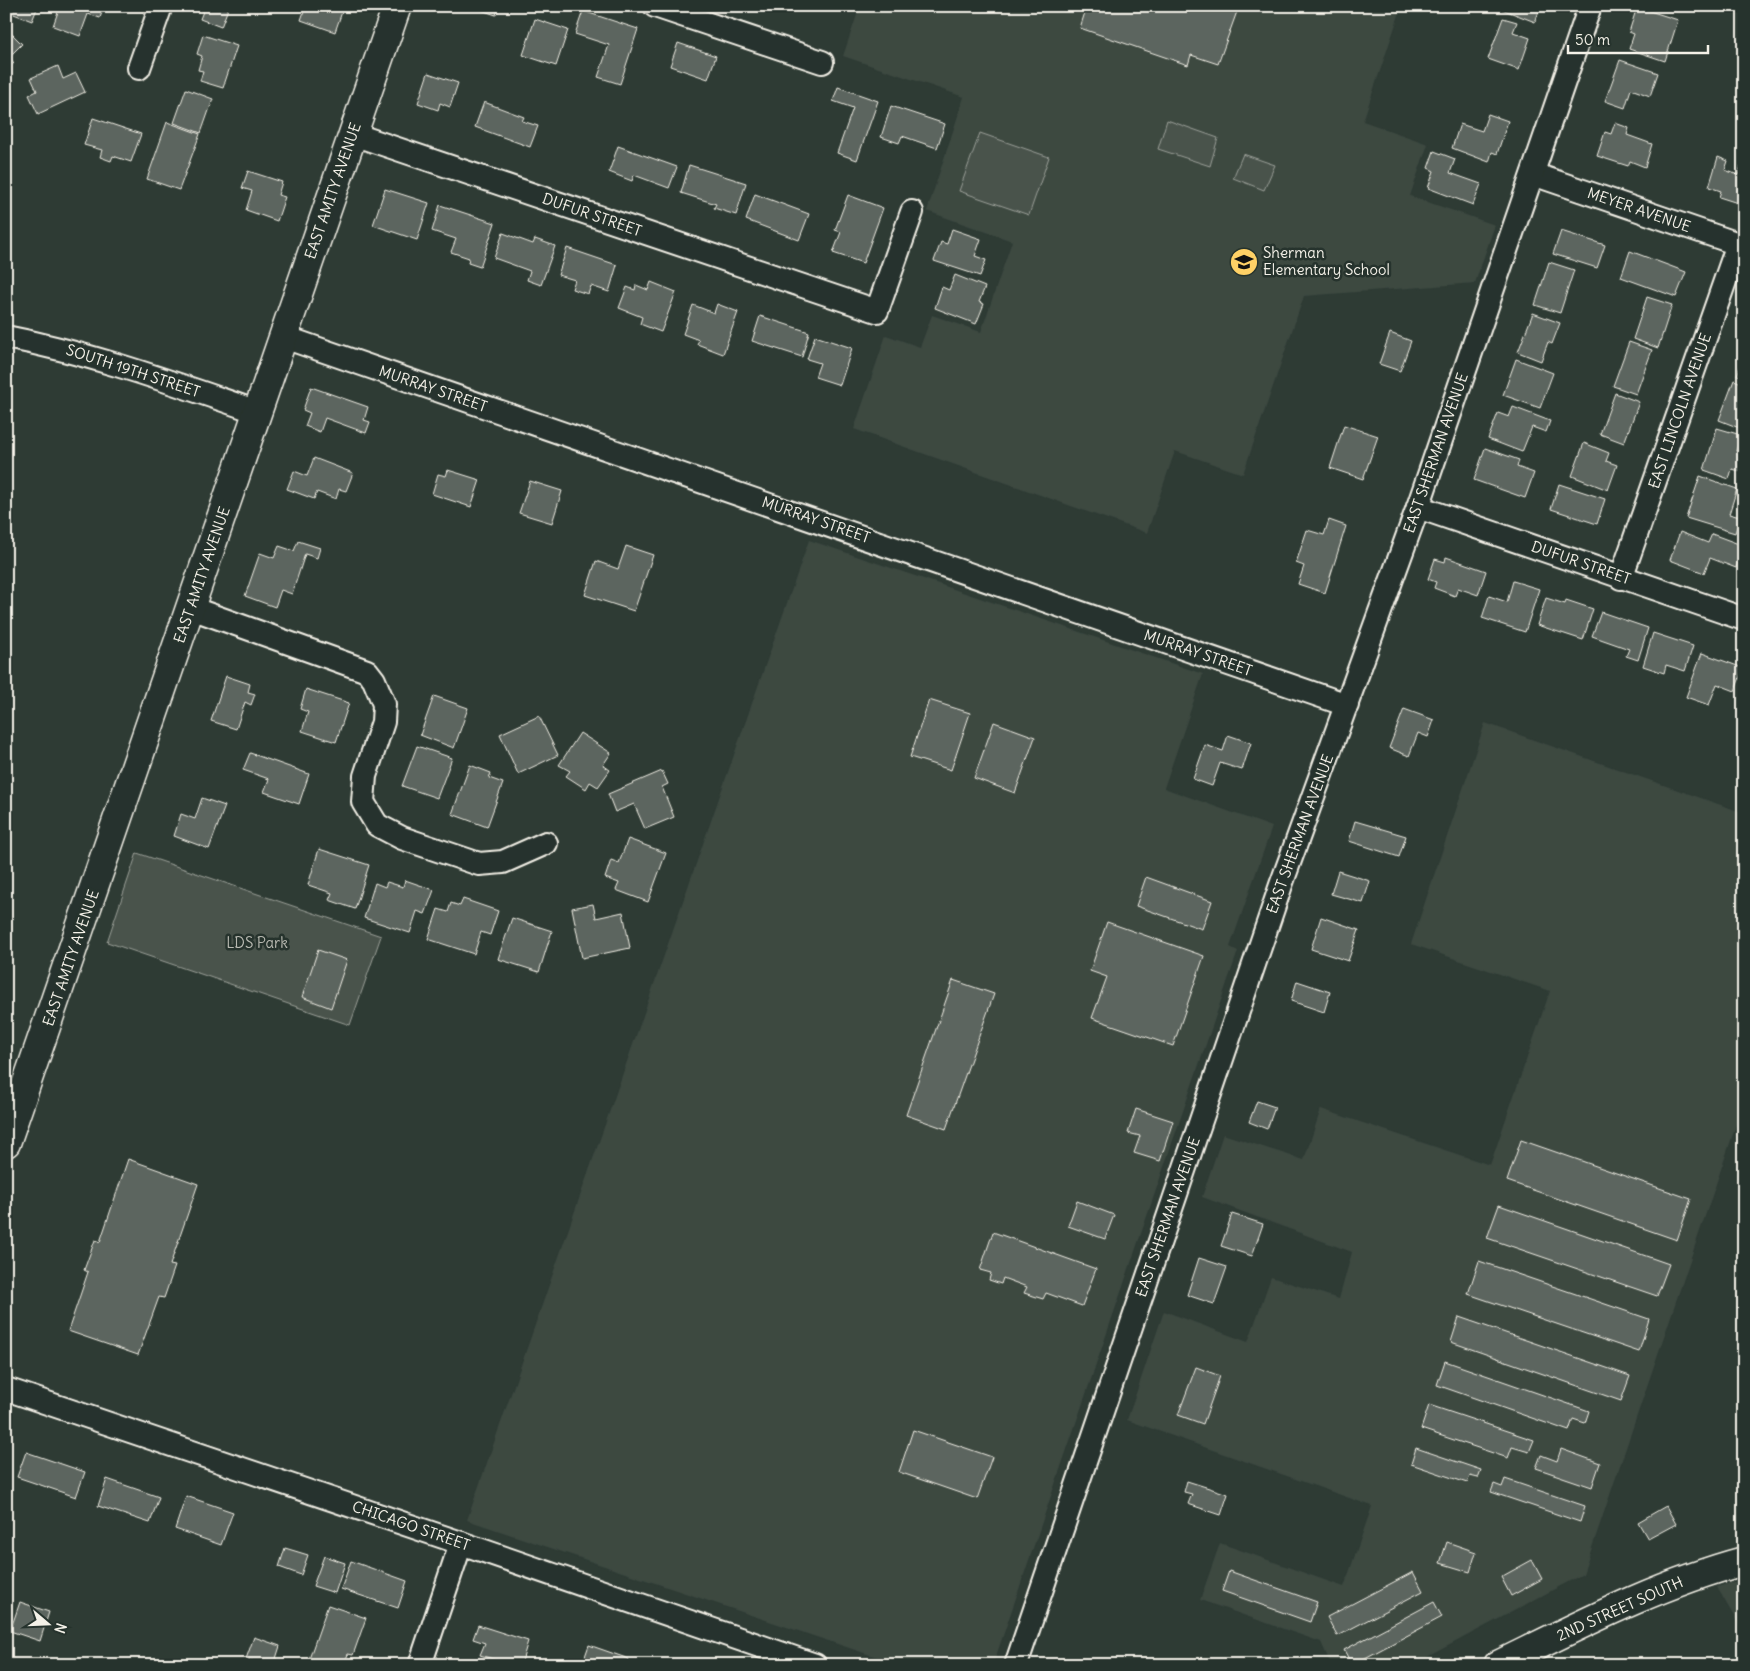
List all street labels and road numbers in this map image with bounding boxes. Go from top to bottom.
street label: EAST AMITY AVENUE [300,120,365,262]
street label: MEYER AVENUE [1585,183,1693,236]
street label: DUFUR STREET [540,189,644,240]
street label: EAST LINCOLN AVENUE [1644,330,1715,491]
street label: SOUTH 19TH STREET [64,340,203,401]
street label: MURRAY STREET [376,361,490,416]
street label: EAST SHERMAN AVENUE [1399,370,1472,535]
street label: MURRAY STREET [759,492,873,547]
street label: EAST AMITY AVENUE [169,504,234,646]
street label: DUFUR STREET [1529,537,1633,588]
street label: MURRAY STREET [1141,625,1255,680]
street label: EAST SHERMAN AVENUE [1262,751,1337,916]
street label: EAST AMITY AVENUE [38,887,103,1029]
street label: EAST SHERMAN AVENUE [1131,1134,1204,1299]
street label: CHICAGO STREET [350,1496,473,1555]
street label: 2ND STREET SOUTH [1554,1572,1686,1645]

